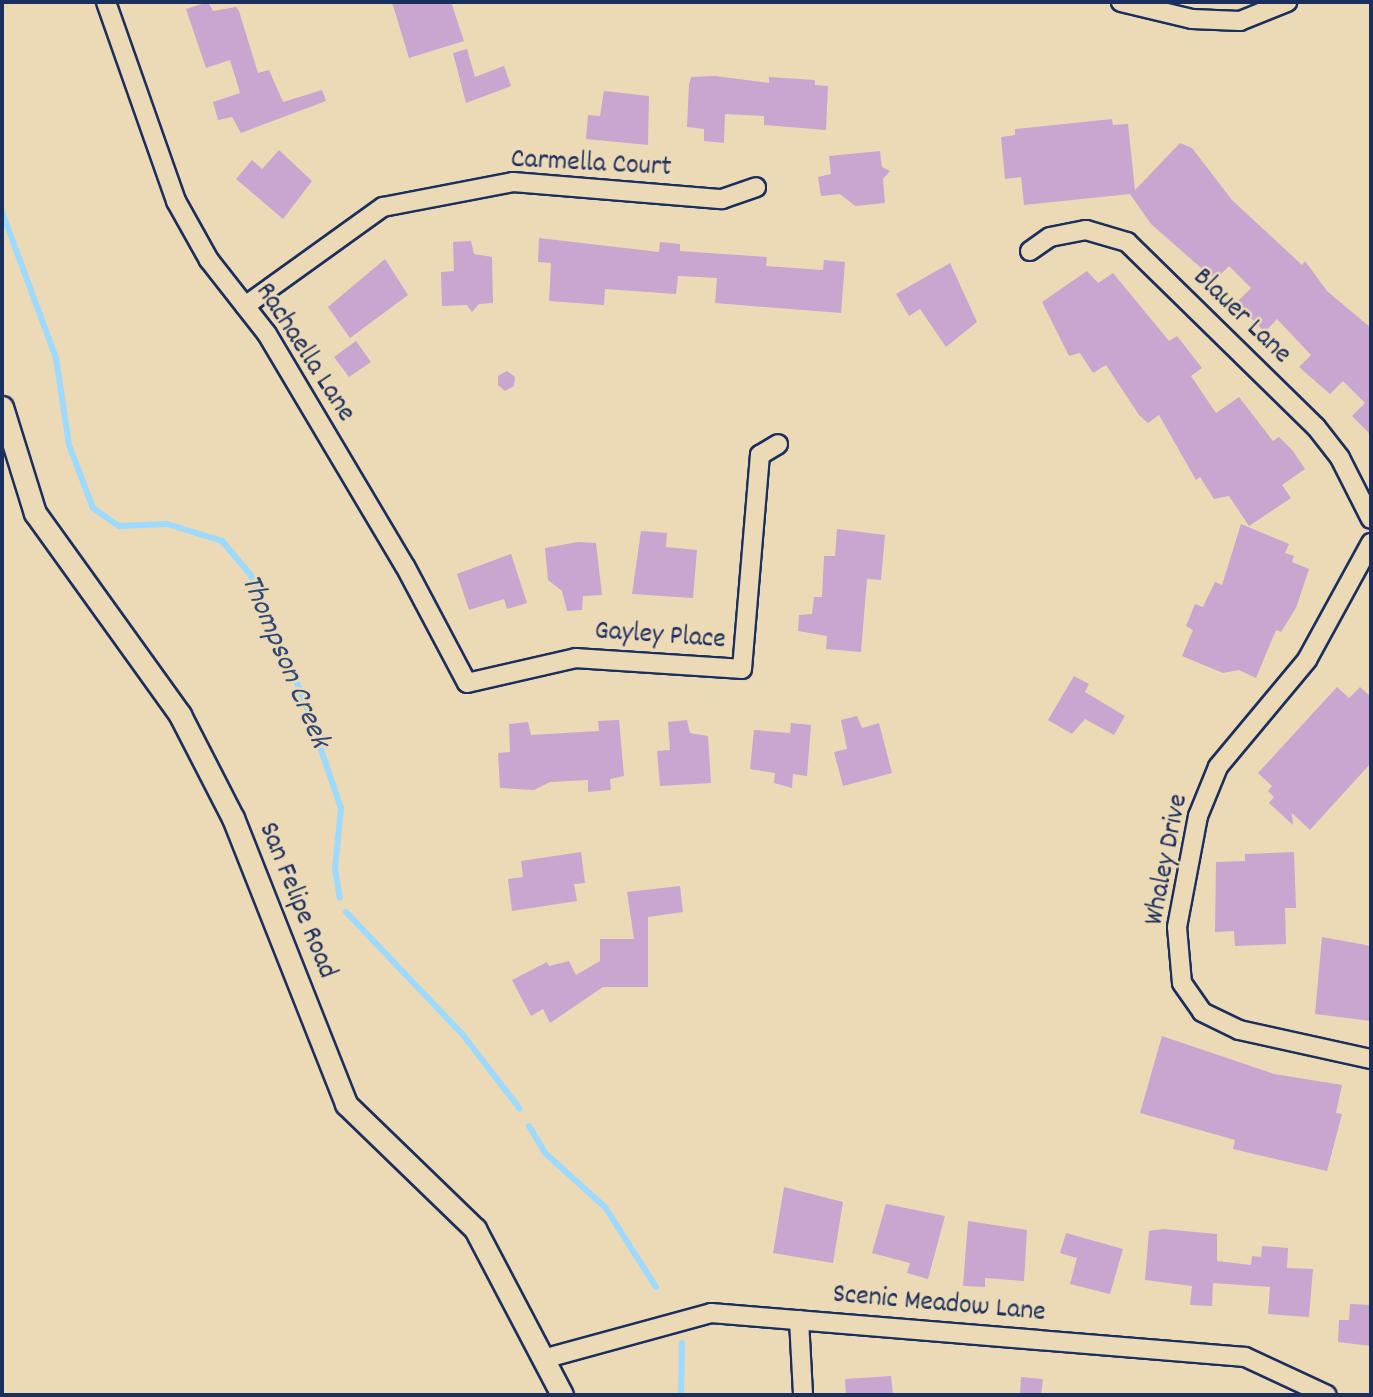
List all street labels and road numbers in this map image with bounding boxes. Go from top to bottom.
street label: Carmella Court [510,144,672,186]
street label: Blauer Lane [1185,262,1297,372]
street label: Rachaella Lane [247,277,361,429]
street label: Gayley Place [593,616,727,658]
street label: Whaley Drive [1139,792,1197,928]
street label: San Felipe Road [249,818,343,984]
street label: Scenic Meadow Lane [831,1279,1047,1331]

